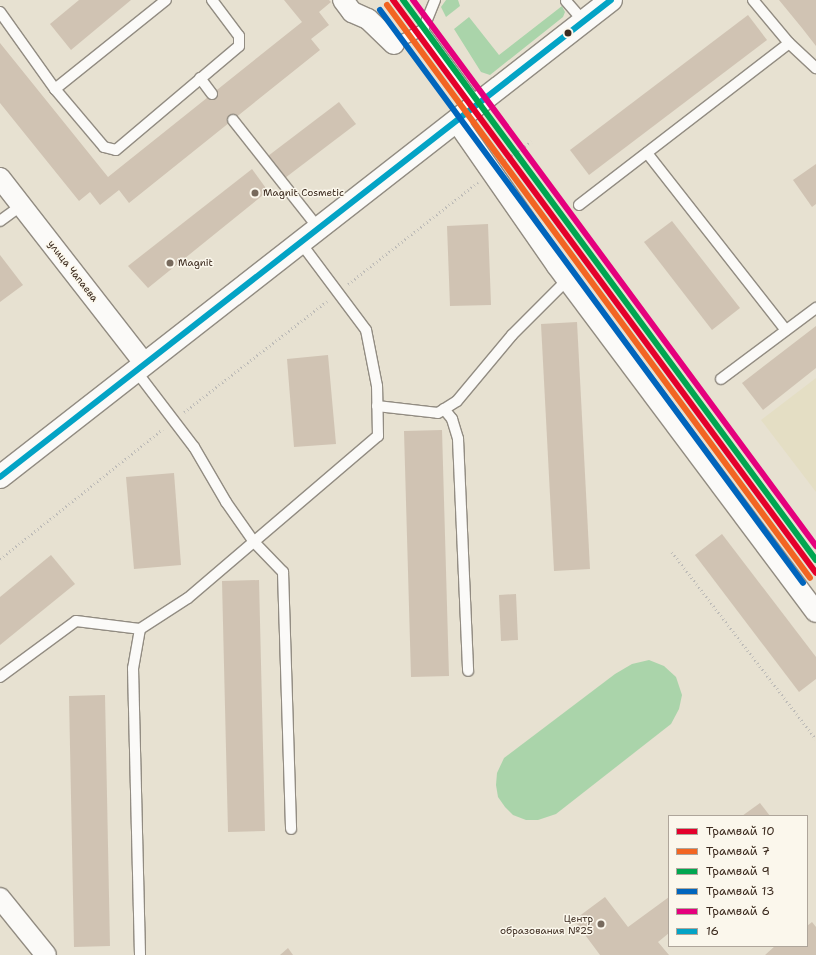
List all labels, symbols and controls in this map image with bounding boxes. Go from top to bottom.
unlabelled marker [563,28,573,38]
place label: Magnit Cosmetic [263,187,344,199]
marker: Magnit Cosmetic [250,188,260,198]
street label: улица Чапаева [45,238,101,304]
place label: Magnit [178,257,213,269]
marker: Magnit [165,258,175,268]
legend [668,815,808,947]
text: Трамвай 10 [706,823,775,839]
text: Трамвай 7 [706,843,770,859]
text: Трамвай 9 [706,863,770,879]
text: Трамвай 13 [706,883,774,899]
text: Трамвай 6 [706,903,770,919]
place label: Центр образования №25 [500,912,593,936]
marker: Центр образования №25 [596,919,606,929]
text: 16 [706,923,719,939]

